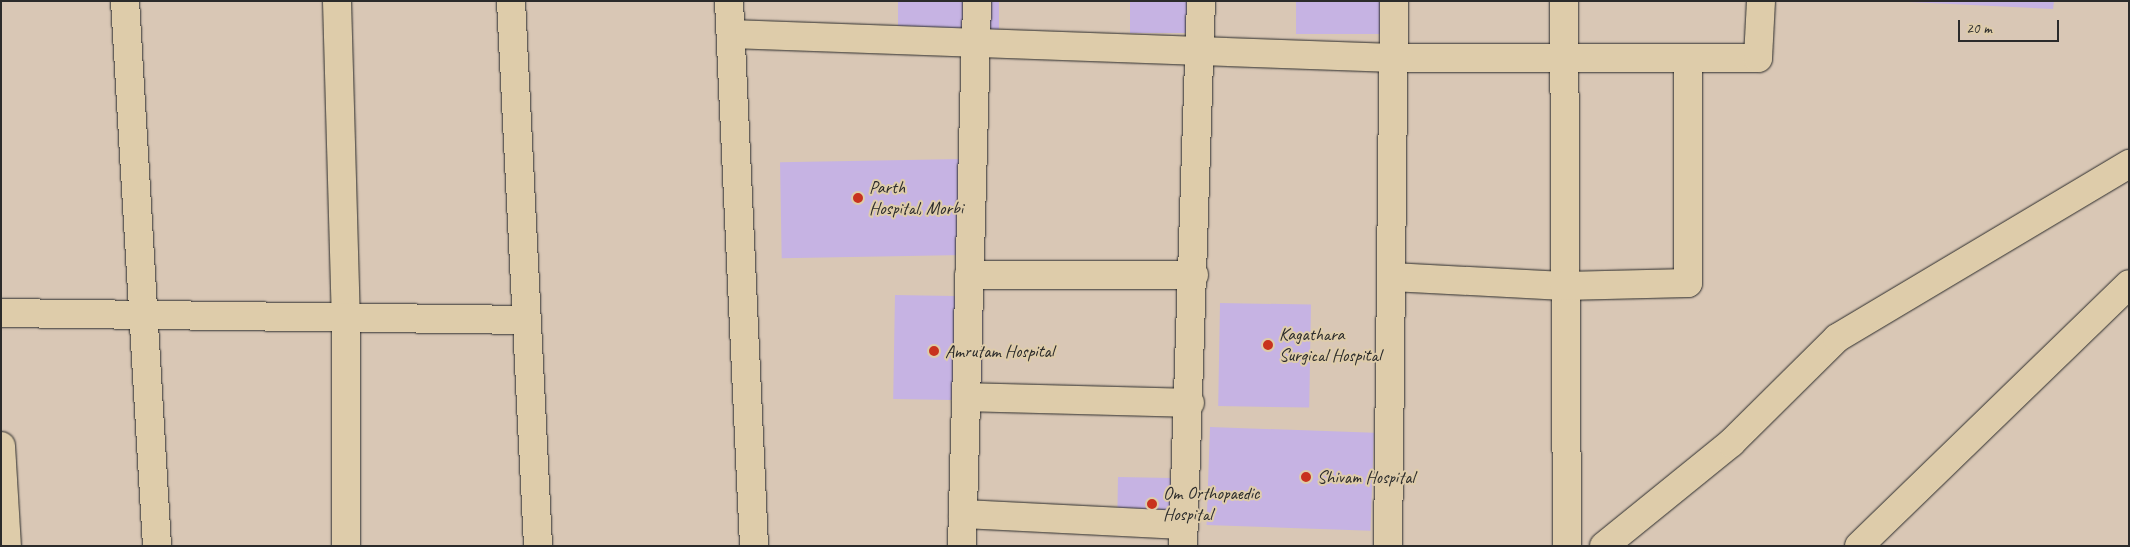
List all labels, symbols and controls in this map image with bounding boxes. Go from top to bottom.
scale bar [1960,10,2061,42]
text: 20 m [1966,19,1992,38]
place label: Parth Hospital, Morbi [869,177,963,220]
marker: Parth Hospital, Morbi [851,191,865,205]
place label: Kagathara Surgical Hospital [1279,324,1381,366]
marker: Kagathara Surgical Hospital [1261,338,1275,352]
place label: Amrutam Hospital [945,340,1054,362]
marker: Amrutam Hospital [927,344,941,358]
place label: Shivam Hospital [1317,466,1415,488]
marker: Shivam Hospital [1299,470,1313,484]
place label: Om Orthopaedic Hospital [1163,483,1260,526]
marker: Om Orthopaedic Hospital [1145,497,1159,511]

